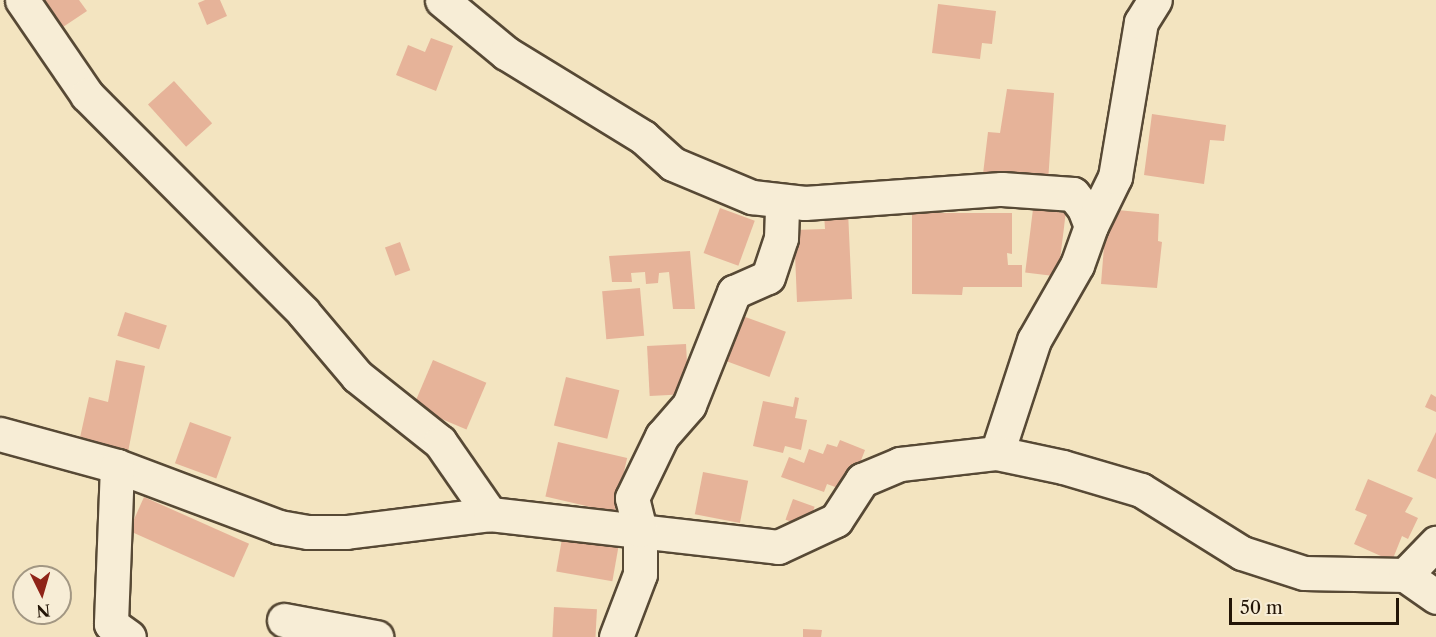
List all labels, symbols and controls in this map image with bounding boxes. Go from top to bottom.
north arrow [12,565,72,625]
scale bar [1232,586,1402,624]
text: 50 m [1240,597,1283,619]
text: N [36,600,51,622]

